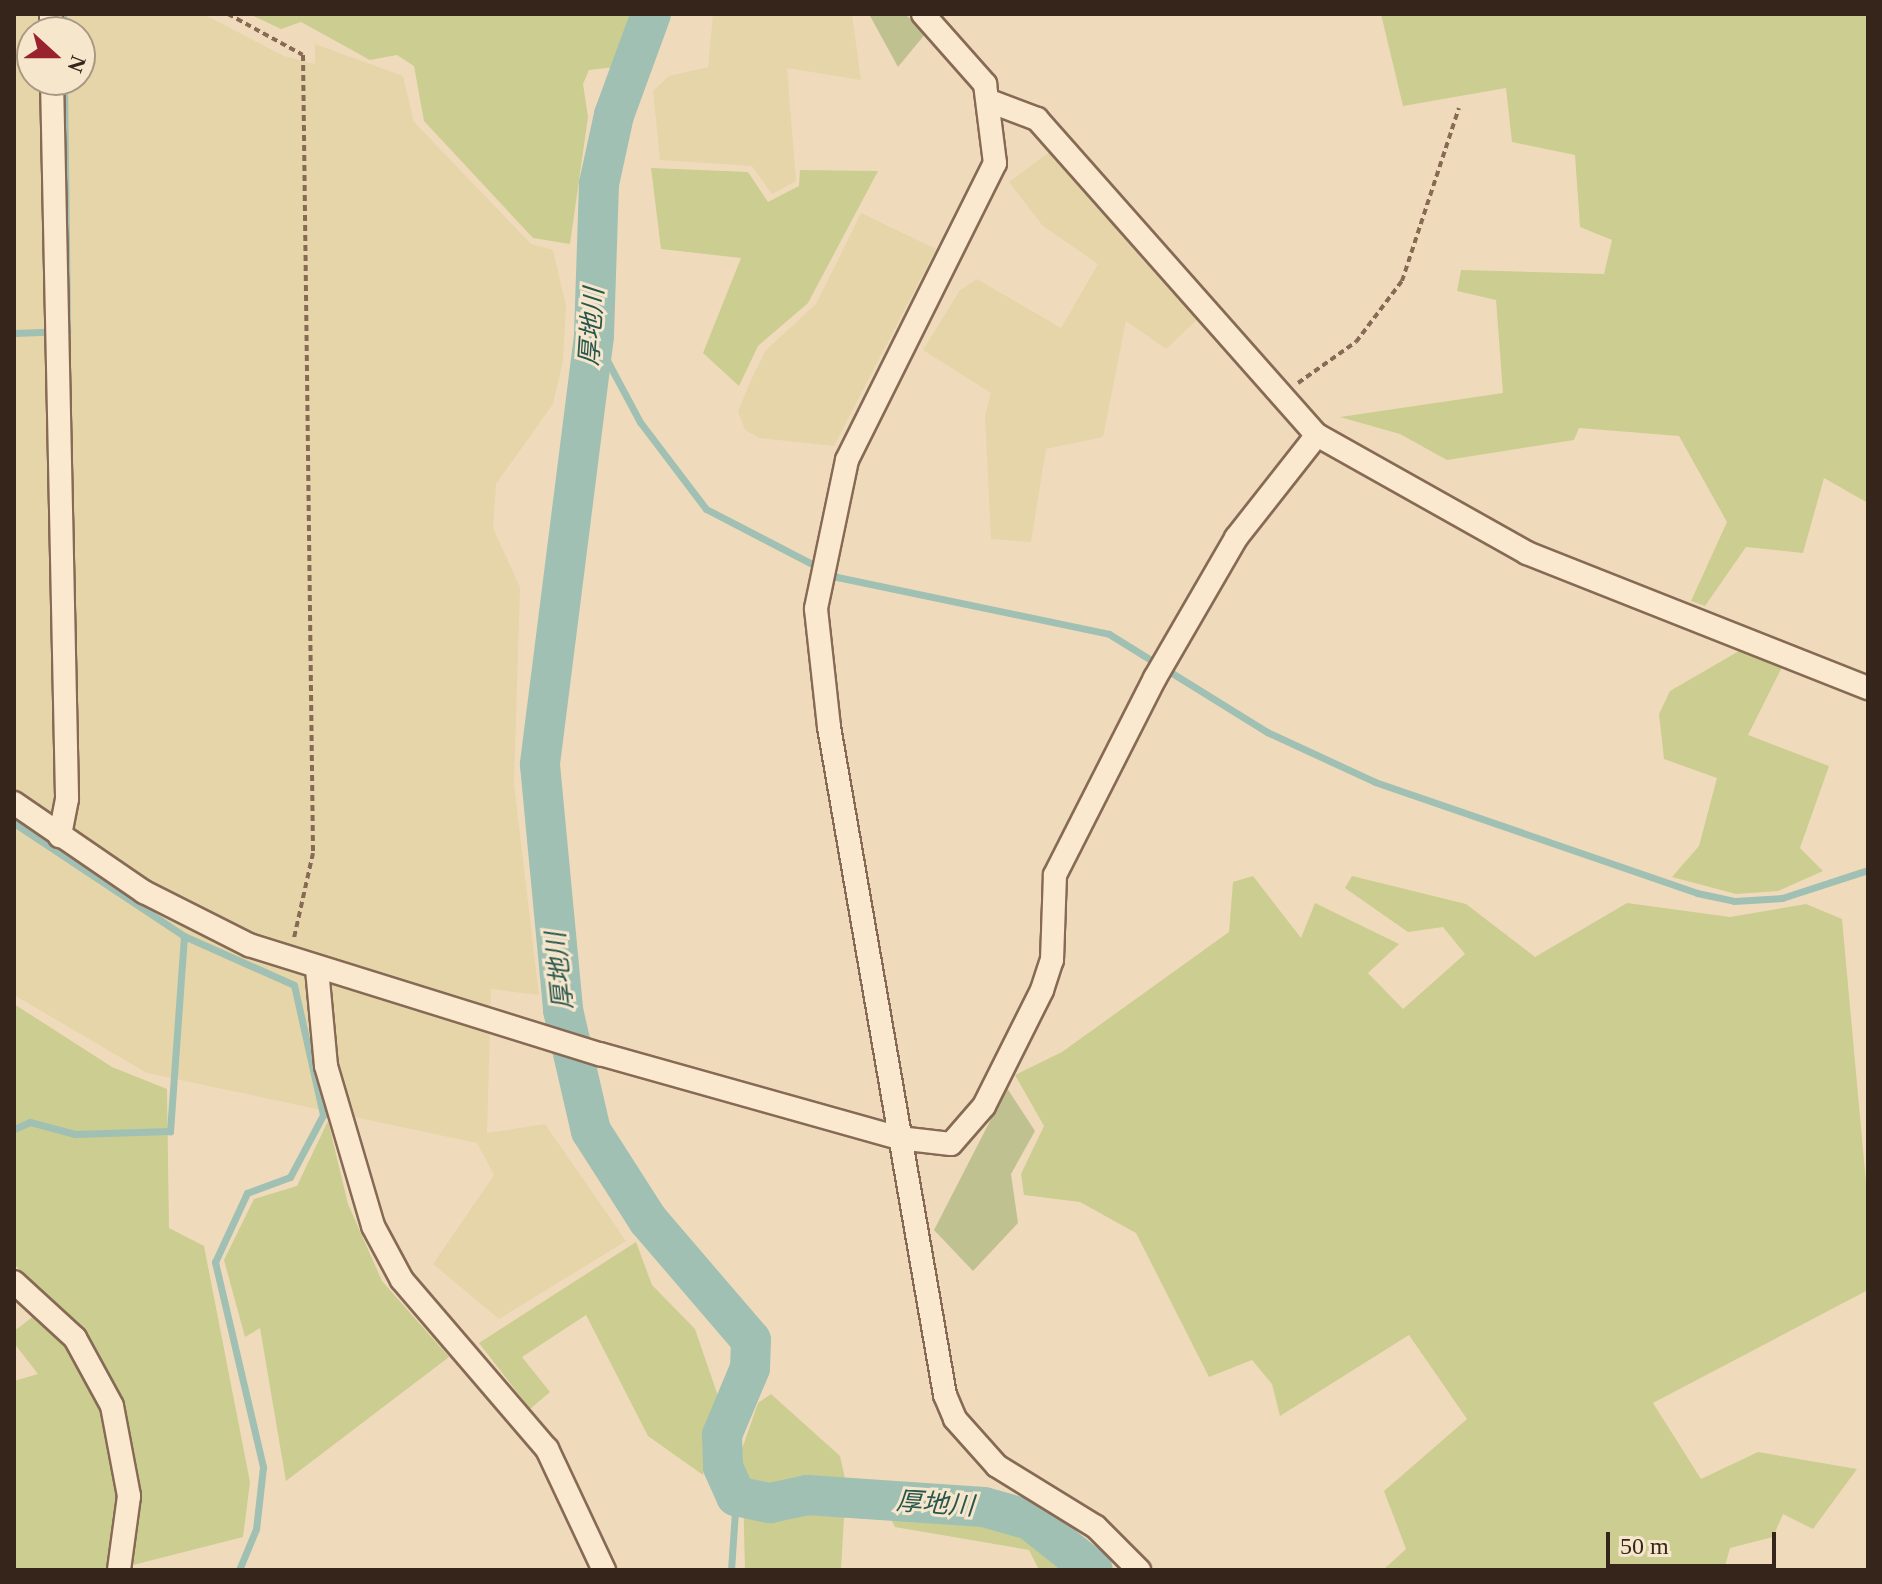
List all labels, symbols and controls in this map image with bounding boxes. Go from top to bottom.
north arrow [16,16,96,96]
text: N [62,52,92,76]
water label: 厚地川 [574,287,610,367]
water label: 厚地川 [540,931,580,1011]
water label: 厚地川 [895,1486,975,1522]
scale bar [1610,1516,1780,1566]
text: 50 m [1620,1533,1669,1559]

